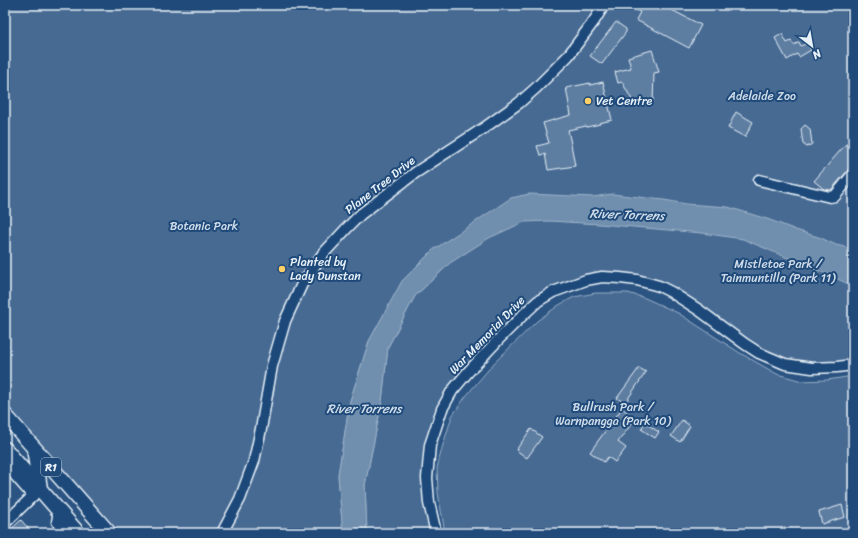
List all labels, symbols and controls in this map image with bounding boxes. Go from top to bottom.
north arrow [792,26,832,66]
text: N [808,44,826,64]
park label: Adelaide Zoo [727,85,796,107]
place label: Vet Centre [596,90,653,112]
marker: Vet Centre [583,96,593,106]
street label: Plane Tree Drive [340,150,420,220]
water label: River Torrens [589,202,666,227]
park label: Botanic Park [170,215,239,237]
place label: Planted by Lady Dunstan [290,251,361,287]
park label: Mistletoe Park / Tainmuntilla (Park 11) [721,253,836,289]
marker: Planted by Lady Dunstan [277,264,287,274]
street label: War Memorial Drive [443,290,531,380]
park label: Bullrush Park / Warnpangga (Park 10) [555,396,672,432]
water label: River Torrens [327,397,403,420]
road number: R1 [41,458,61,476]

